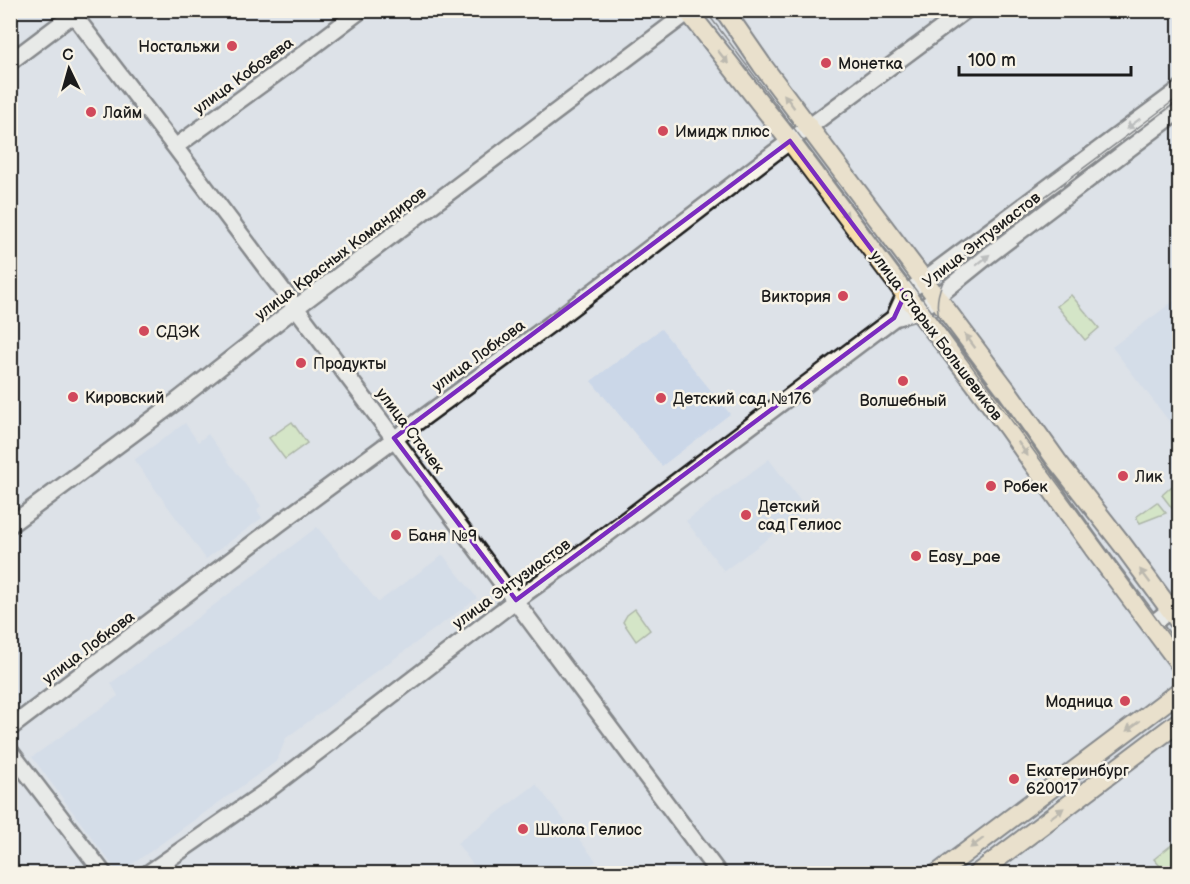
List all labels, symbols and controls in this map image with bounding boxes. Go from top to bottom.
street label: улица Кобозева [190,33,298,119]
place label: Ностальжи [138,38,220,57]
north arrow [39,39,99,99]
marker: Ностальжи [225,39,239,53]
scale bar [959,39,1132,77]
text: С [61,46,74,66]
one-way arrow [717,49,729,64]
text: 100 m [968,50,1016,71]
place label: Монетка [838,55,903,74]
marker: Монетка [819,56,833,70]
one-way arrow [784,94,796,109]
place label: Лайм [102,104,142,123]
marker: Лайм [84,105,98,119]
one-way arrow [1125,118,1141,130]
place label: Имидж плюс [675,123,770,142]
marker: Имидж плюс [656,124,670,138]
street label: улица Красных Командиров [252,183,431,325]
street label: Улица Энтузиастов [919,188,1045,292]
one-way arrow [836,203,848,218]
street label: улица Старых Большевиков [866,247,1006,425]
one-way arrow [975,255,990,267]
place label: Виктория [761,288,831,307]
marker: Виктория [836,289,850,303]
street label: улица Лобкова [429,316,530,396]
place label: СДЭК [156,323,200,342]
marker: СДЭК [137,324,151,338]
one-way arrow [964,333,976,349]
place label: Продукты [313,355,386,374]
marker: Продукты [294,356,308,370]
marker: Волшебный [896,374,910,388]
street label: улица Стачек [372,385,448,478]
place label: Кировский [85,389,164,408]
marker: Кировский [66,390,80,404]
place label: Детский сад №176 [673,390,812,409]
marker: Детский сад №176 [654,391,668,405]
place label: Волшебный [859,392,947,411]
one-way arrow [1017,441,1029,457]
place label: Лик [1134,468,1163,487]
marker: Лик [1116,469,1130,483]
place label: Робек [1003,478,1048,497]
marker: Робек [984,479,998,493]
place label: Детский сад Гелиос [758,498,841,535]
marker: Детский сад Гелиос [739,508,753,522]
place label: Баня №9 [408,527,477,546]
marker: Баня №9 [389,528,403,542]
street label: улица Энтузиастов [449,535,575,633]
place label: Easy_pae [928,548,1001,567]
marker: Easy_pae [909,549,923,563]
one-way arrow [1139,568,1151,584]
street label: улица Лобкова [39,607,139,689]
place label: Модница [1045,693,1114,712]
marker: Модница [1118,694,1132,708]
one-way arrow [1125,720,1141,732]
place label: Екатеринбург 620017 [1026,762,1129,799]
marker: Екатеринбург 620017 [1007,772,1021,786]
one-way arrow [1049,807,1065,820]
place label: Школа Гелиос [535,821,642,840]
marker: Школа Гелиос [516,822,530,836]
one-way arrow [970,837,985,849]

